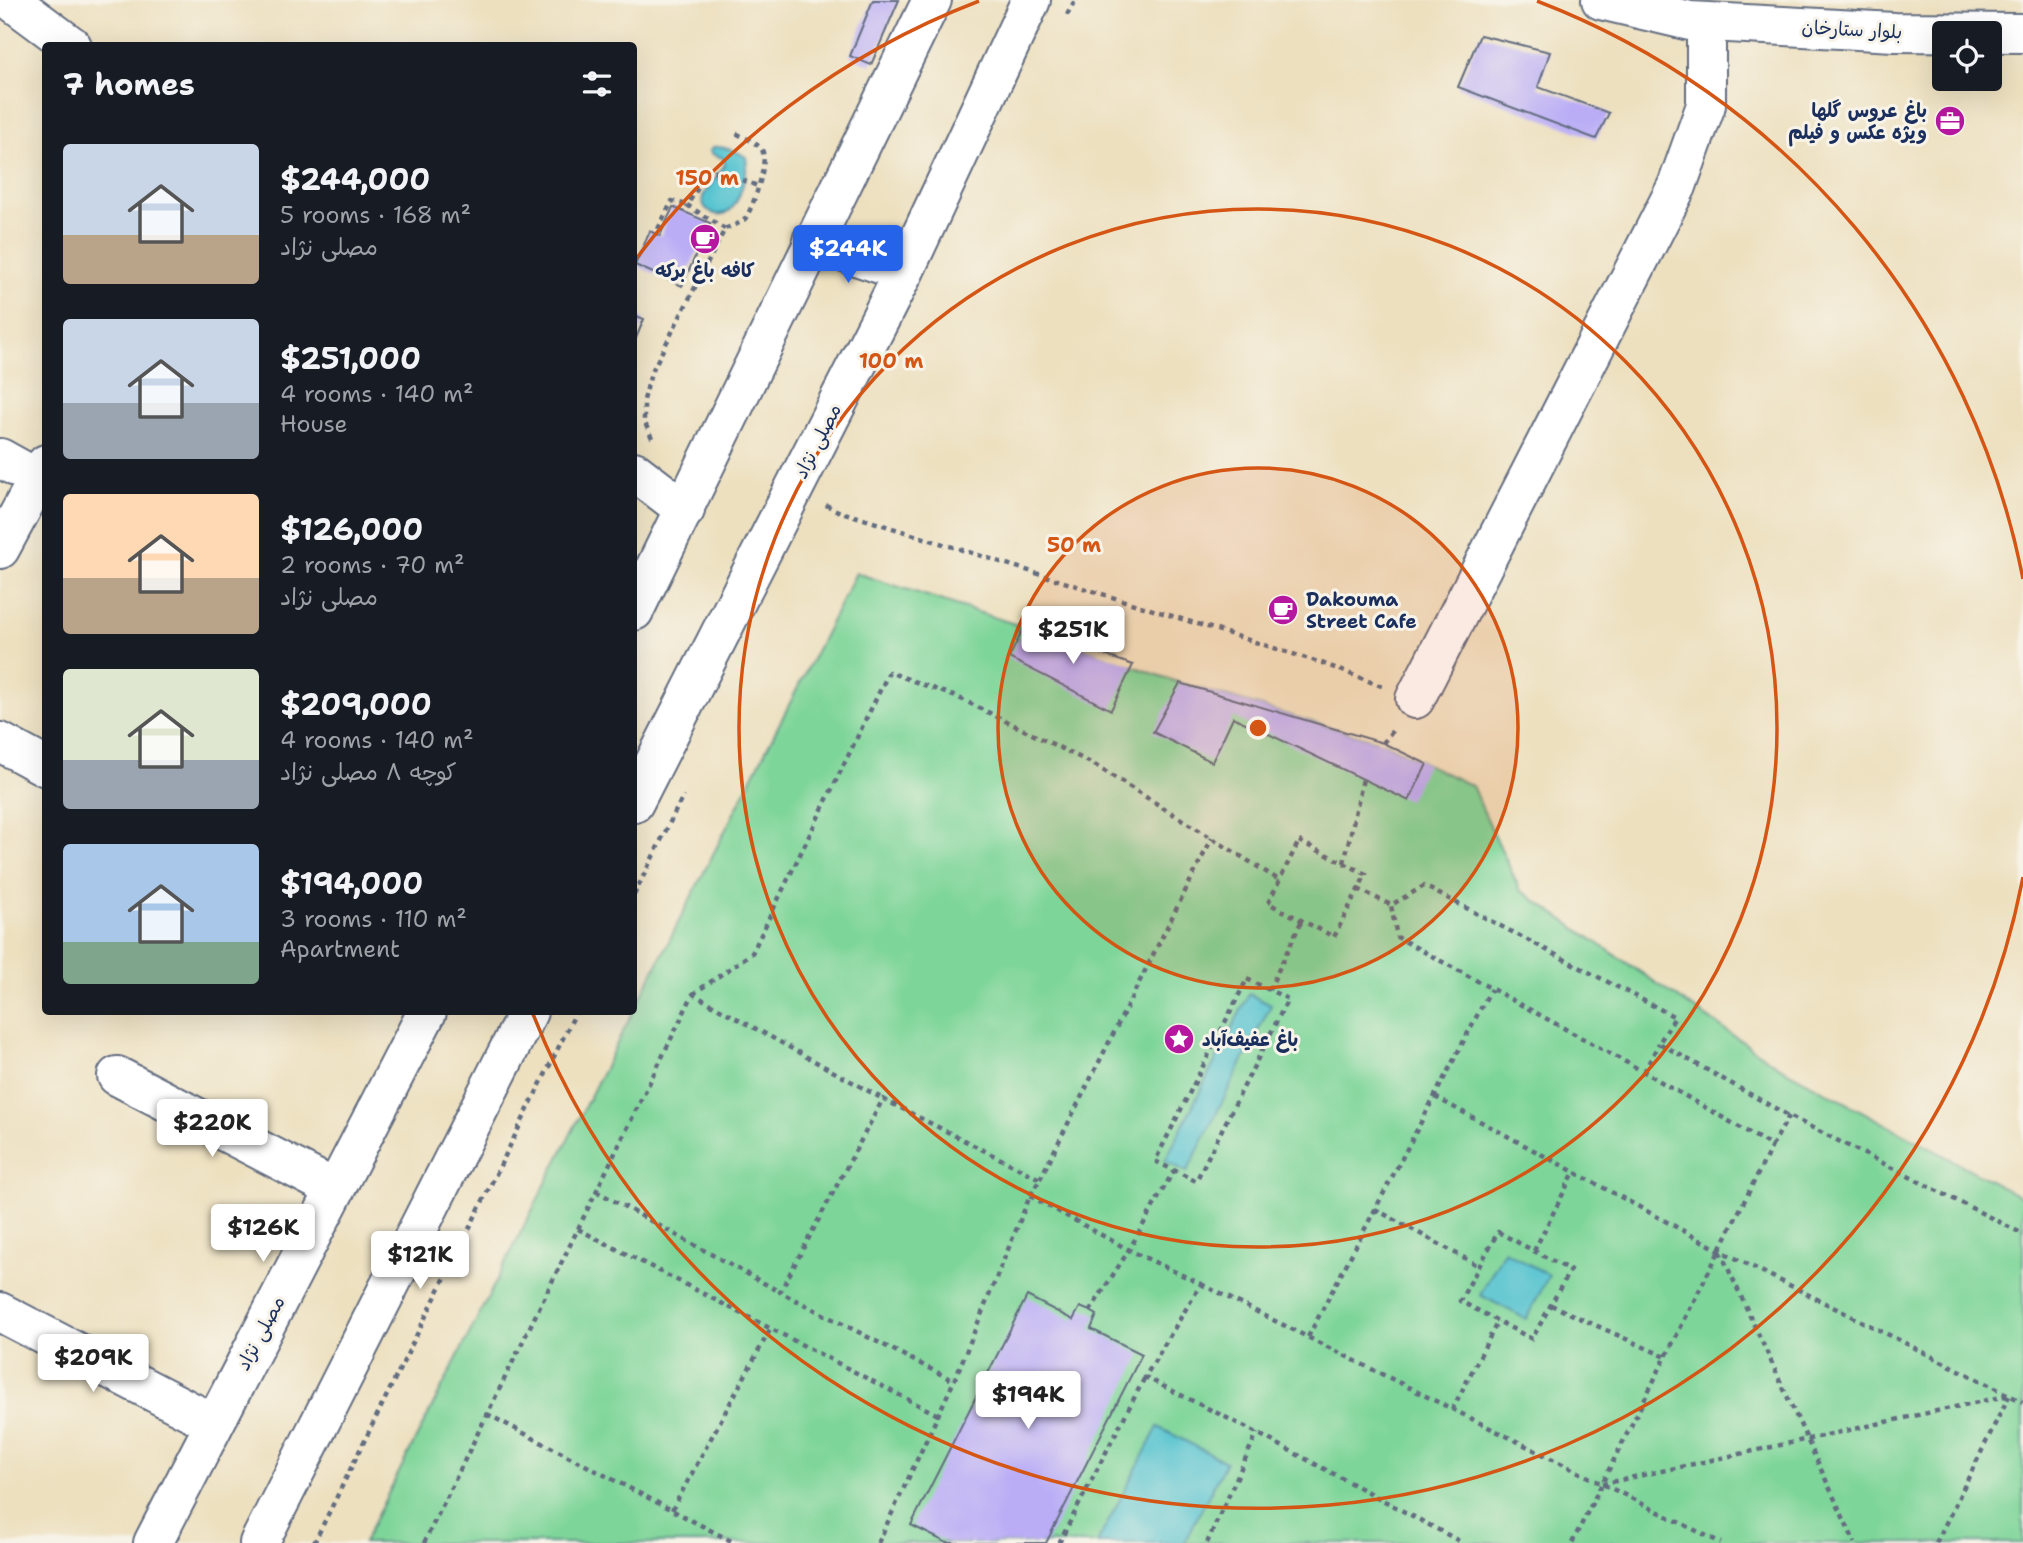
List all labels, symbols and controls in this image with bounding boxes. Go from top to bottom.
street label: بلوار ستارخان [1801,14,1903,45]
map controls [1932,21,2002,91]
button: locate [1932,21,2002,91]
text: 7 homes [63,64,195,105]
icon: filters [578,65,616,103]
place label: باغ عروس گلها ویژه عکس و فیلم [1788,98,1927,147]
office icon: باغ عروس گلها ویژه عکس و فیلم [1933,104,1967,138]
text: $244,000 [280,159,430,200]
text: 150 m [675,164,739,192]
icon: home [119,172,203,256]
text: 5 rooms · 168 m² [280,200,471,230]
cafe icon: کافه باغ برکه [688,222,722,256]
pin: $244K [799,226,897,285]
text: مصلی نژاد [280,232,378,262]
text: $244K [809,233,887,263]
place label: کافه باغ برکه [655,258,755,284]
text: $251,000 [280,338,421,379]
icon: home [119,347,203,431]
text: 100 m [859,347,923,375]
text: 4 rooms · 140 m² [280,379,474,409]
street label: مصلی نژاد [788,400,847,483]
text: House [280,409,348,439]
text: $126,000 [280,509,423,550]
icon: home [119,522,203,606]
text: 50 m [1047,531,1101,559]
text: 2 rooms · 70 m² [280,550,465,580]
text: مصلی نژاد [280,582,378,612]
place label: Dakouma Street Cafe [1306,587,1417,634]
cafe icon: Dakouma Street Cafe [1266,593,1300,627]
pin: $251K [1024,606,1122,666]
text: $251K [1038,614,1108,644]
text: $209,000 [280,684,432,725]
icon: home [119,697,203,781]
centre of rings [1246,716,1270,740]
text: 4 rooms · 140 m² [280,725,474,755]
text: کوچه ۸ مصلی نژاد [280,757,457,787]
text: $194,000 [280,863,423,904]
icon: home [119,872,203,956]
text: 3 rooms · 110 m² [280,904,467,934]
text: Apartment [280,934,400,964]
place icon: باغ عفیف‌آباد [1162,1022,1196,1056]
place label: باغ عفیف‌آباد [1202,1027,1298,1053]
pin: $220K [163,1100,261,1159]
text: $220K [173,1107,251,1137]
pin: $126K [214,1204,312,1264]
text: $126K [227,1212,299,1242]
pin: $121K [371,1232,469,1291]
text: $121K [387,1239,453,1269]
street label: مصلی نژاد [230,1292,290,1375]
pin: $209K [44,1334,142,1394]
text: $209K [54,1342,132,1372]
pin: $194K [979,1372,1077,1431]
text: $194K [992,1379,1064,1409]

